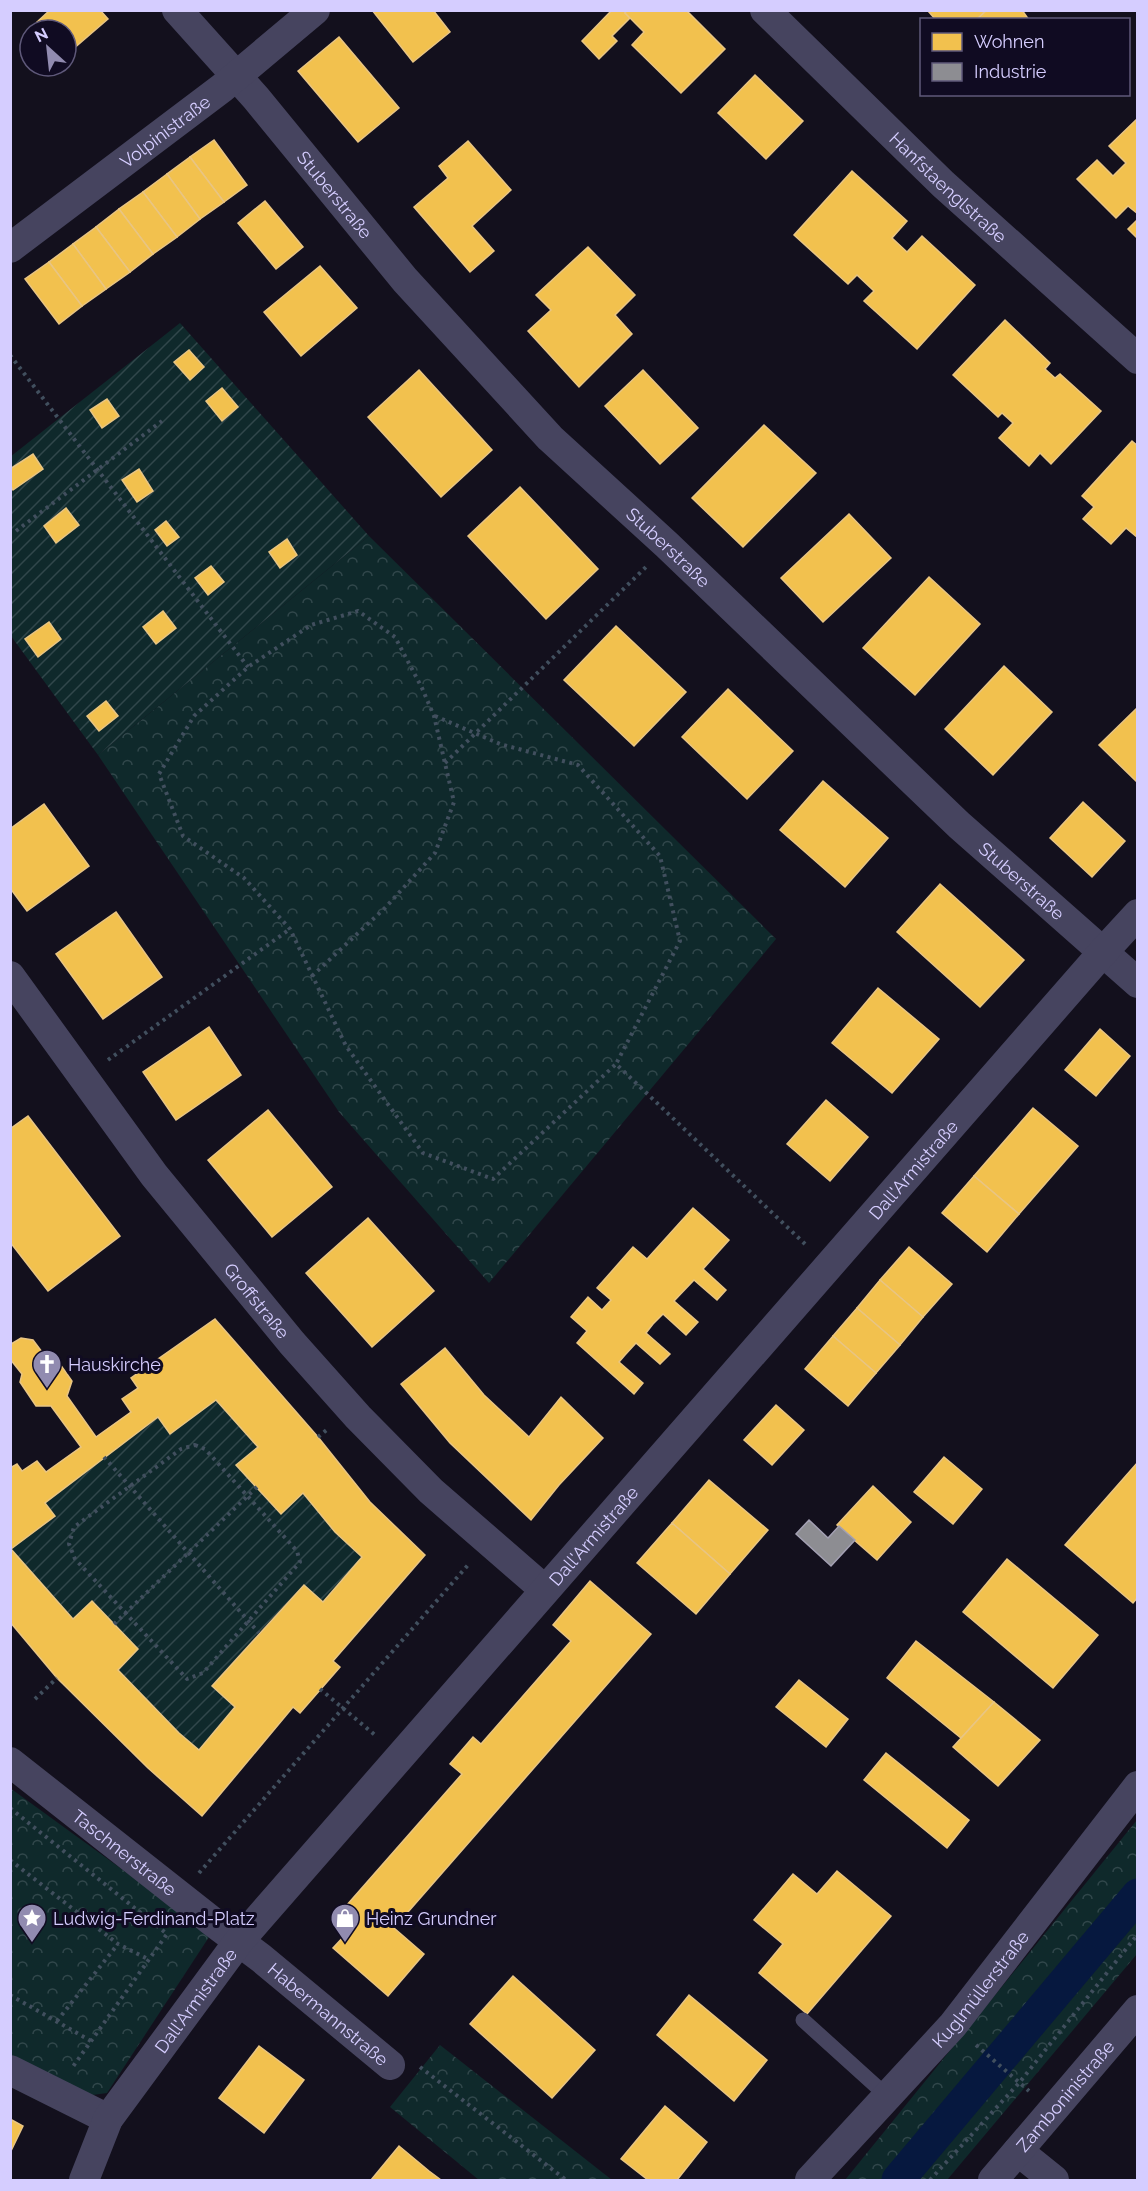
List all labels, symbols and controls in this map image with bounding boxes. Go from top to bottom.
north arrow [18,18,78,78]
legend [920,18,1130,96]
text: N [32,24,51,46]
text: Wohnen [974,31,1044,52]
text: Industrie [974,61,1047,82]
street label: Volpinistraße [116,90,214,172]
street label: Hanfstaenglstraße [886,127,1012,247]
street label: Stuberstraße [293,147,377,243]
street label: Stuberstraße [622,503,715,592]
street label: Stuberstraße [975,837,1069,924]
street label: Dall'Armistraße [864,1115,962,1223]
street label: Groffstraße [220,1259,294,1343]
church icon: Hauskirche [31,1348,63,1390]
place label: Hauskirche [68,1354,161,1375]
street label: Dall'Armistraße [544,1481,643,1589]
street label: Taschnerstraße [68,1805,181,1900]
place icon: Ludwig-Ferdinand-Platz [16,1902,48,1944]
shop icon: Heinz Grundner [329,1902,361,1944]
place label: Ludwig-Ferdinand-Platz [53,1908,255,1929]
place label: Heinz Grundner [366,1908,497,1929]
street label: Kuglmüllerstraße [927,1926,1033,2052]
street label: Dall'Armistraße [150,1943,241,2057]
street label: Habermannstraße [264,1958,393,2070]
street label: Zamboninistraße [1012,2035,1119,2156]

